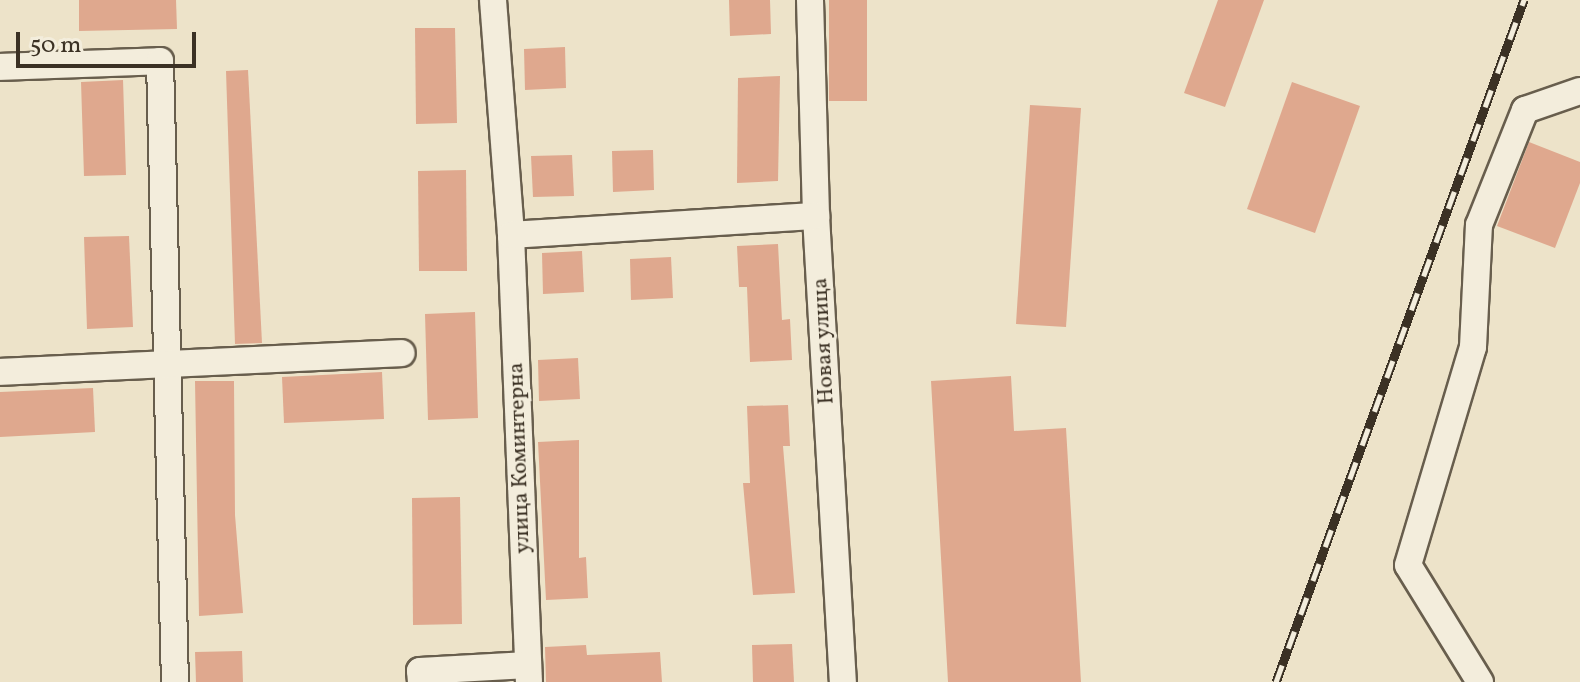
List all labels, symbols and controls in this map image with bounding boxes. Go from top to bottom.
scale bar [20,16,200,66]
text: 50 m [30,29,82,63]
street label: Новая улица [807,277,841,405]
street label: улица Коминтерна [503,362,537,554]

